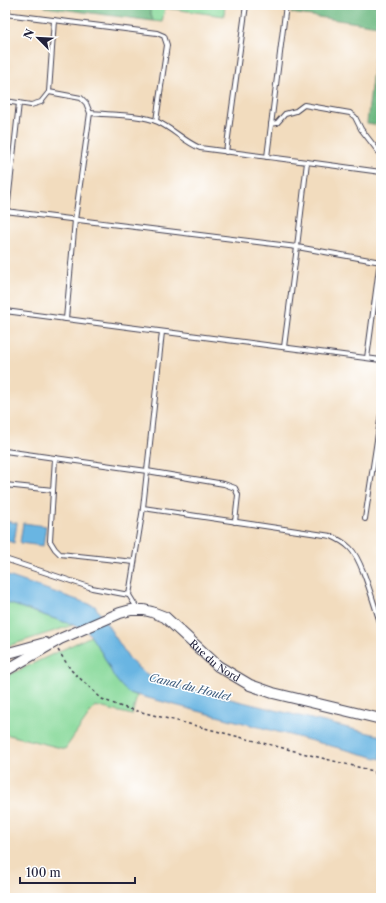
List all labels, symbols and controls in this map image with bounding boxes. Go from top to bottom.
north arrow [18,18,58,58]
text: N [21,26,37,41]
street label: Rue du Nord [187,637,242,685]
water label: Canal du Houlet [148,670,233,704]
scale bar [20,859,135,885]
text: 100 m [26,865,61,880]

